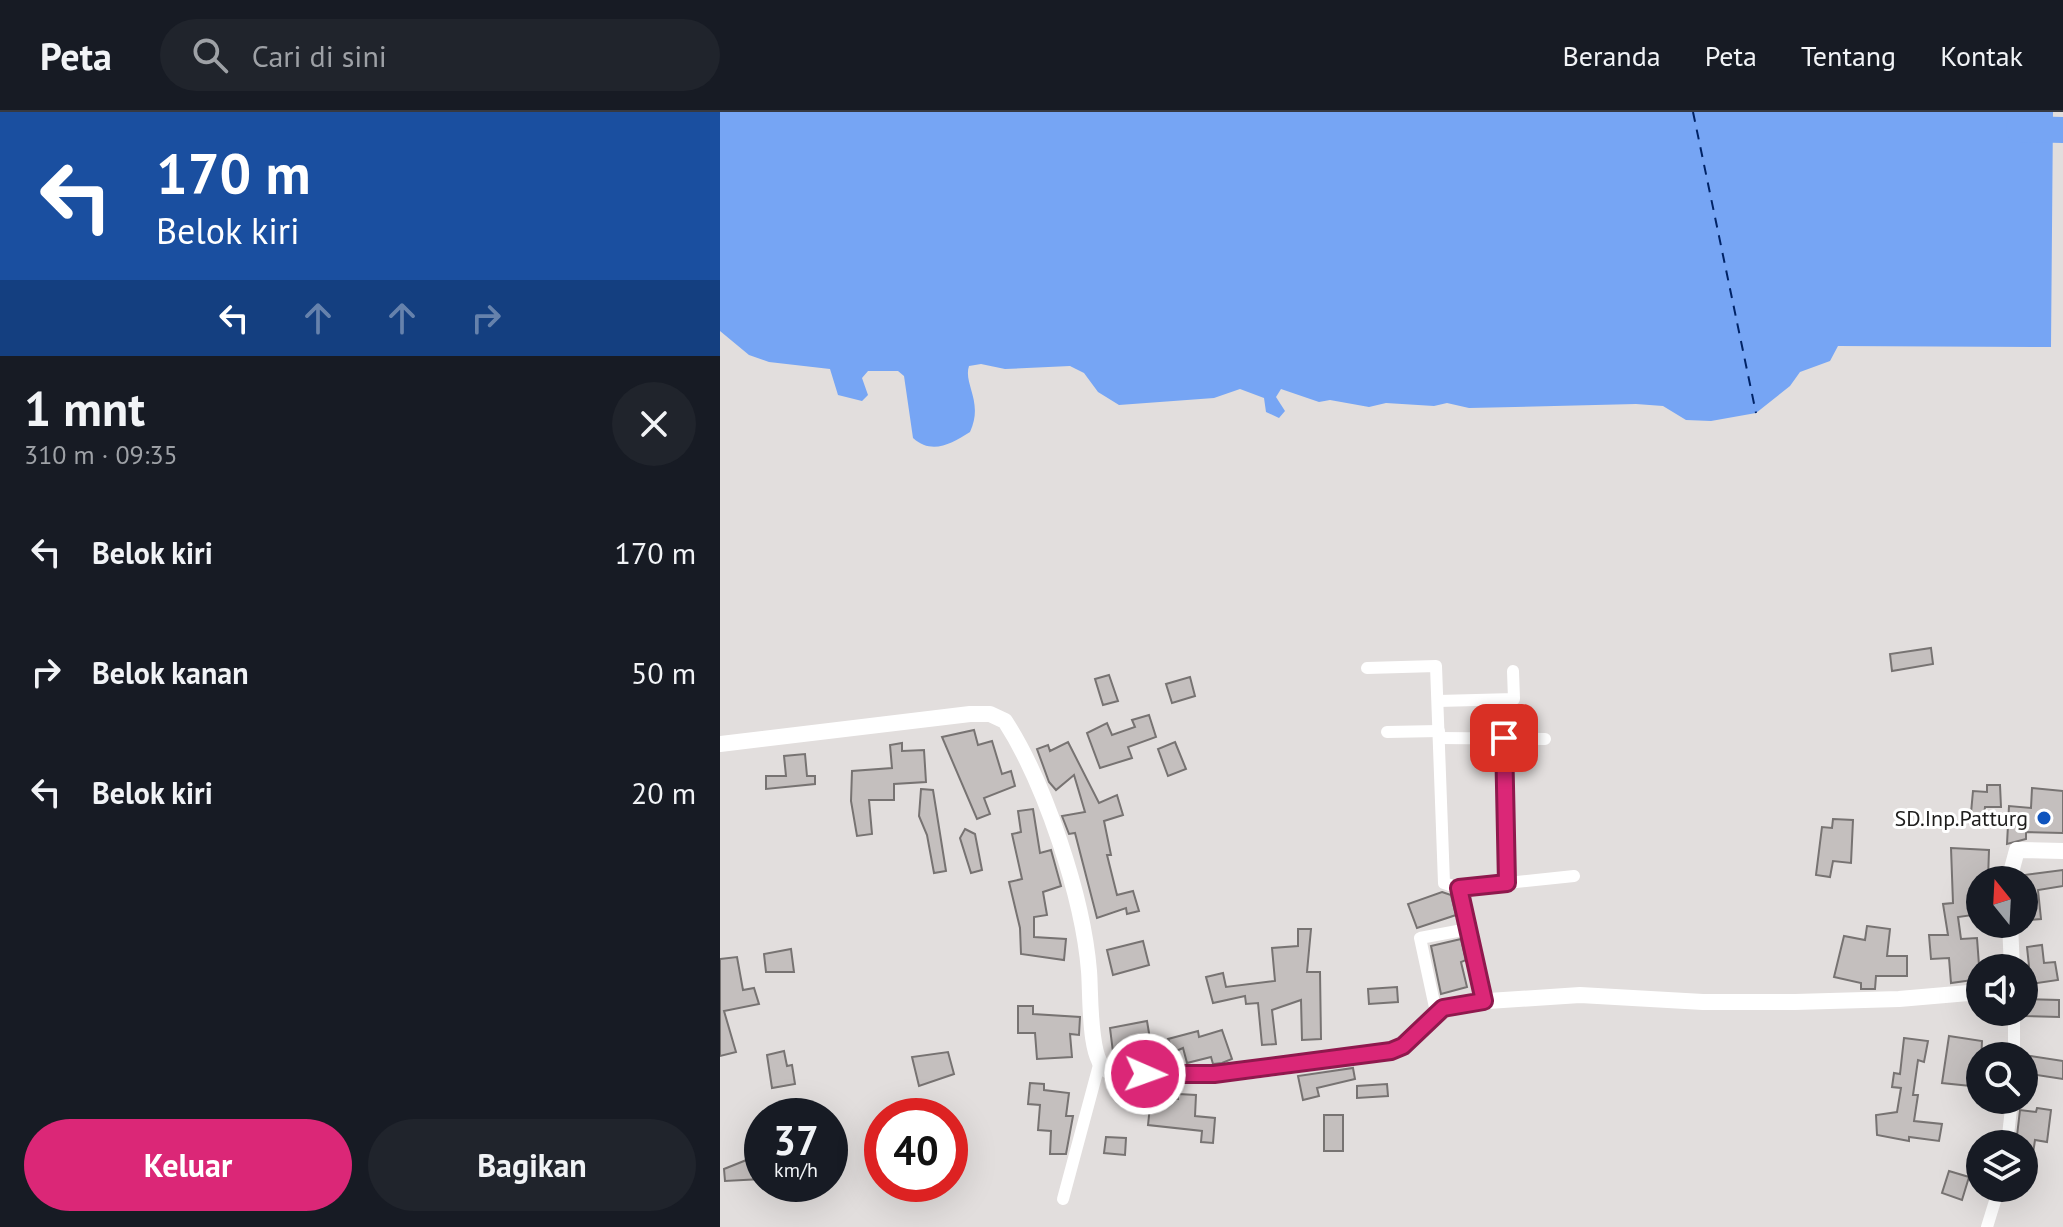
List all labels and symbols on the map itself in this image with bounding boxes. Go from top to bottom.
pin [1470,704,1538,772]
place label: SD.Inp.Patturg [1895,804,2028,832]
marker: SD.Inp.Patturg [2035,809,2053,827]
north arrow [1966,866,2038,938]
position arrow [1103,1032,1187,1116]
speed limit sign: 40 [864,1098,968,1202]

